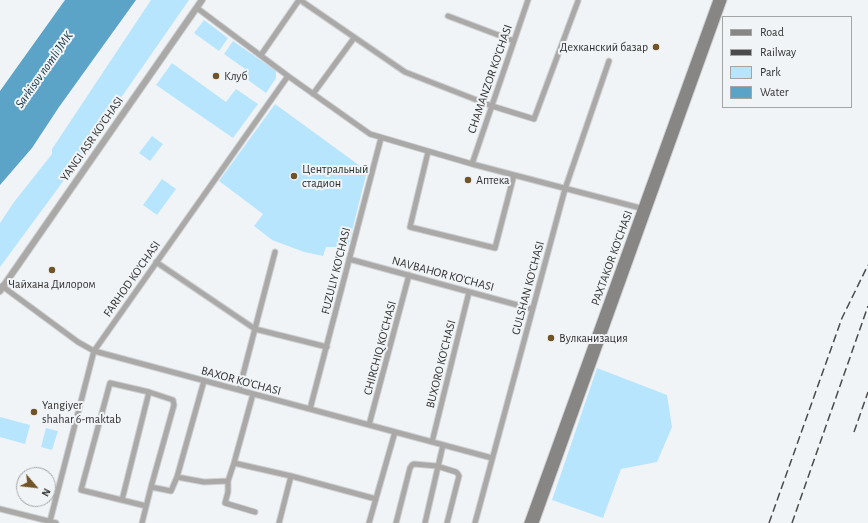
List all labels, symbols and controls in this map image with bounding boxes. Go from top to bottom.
legend [722,16,852,108]
street label: CHAMANZOR KO'CHASI [465,23,515,135]
text: Road [760,26,784,38]
water label: Sarkisov nomli JMK [12,29,76,111]
place label: Дехканский базар [560,40,648,54]
marker: Дехканский базар [651,42,661,52]
text: Railway [760,46,796,58]
text: Park [760,66,781,78]
place label: Клуб [224,69,247,83]
marker: Клуб [211,71,221,81]
text: Water [760,86,789,98]
street label: YANGI ASR KO'CHASI [57,94,127,184]
place label: Центральный стадион [302,162,368,190]
marker: Центральный стадион [289,171,299,181]
place label: Аптека [476,173,510,187]
marker: Аптека [463,175,473,185]
street label: PAXTAKOR KO'CHASI [588,209,636,307]
street label: FUZULIY KO'CHASI [318,226,354,316]
street label: FARHOD KO'CHASI [100,238,164,320]
street label: GULSHAN KO'CHASI [509,240,547,336]
street label: NAVBAHOR KO'CHASI [390,253,496,295]
marker: Чайхана Дилором [47,265,57,275]
place label: Чайхана Дилором [8,277,96,291]
street label: CHIRCHIQ KO'CHASI [360,299,400,397]
street label: BUXORO KO'CHASI [423,318,459,410]
place label: Вулканизация [559,331,628,345]
marker: Вулканизация [546,333,556,343]
street label: BAXOR KO'CHASI [199,363,283,399]
place label: Yangiyer shahar 6-maktab [42,398,121,426]
marker: Yangiyer shahar 6-maktab [29,407,39,417]
north arrow [16,467,56,507]
text: N [40,486,53,498]

